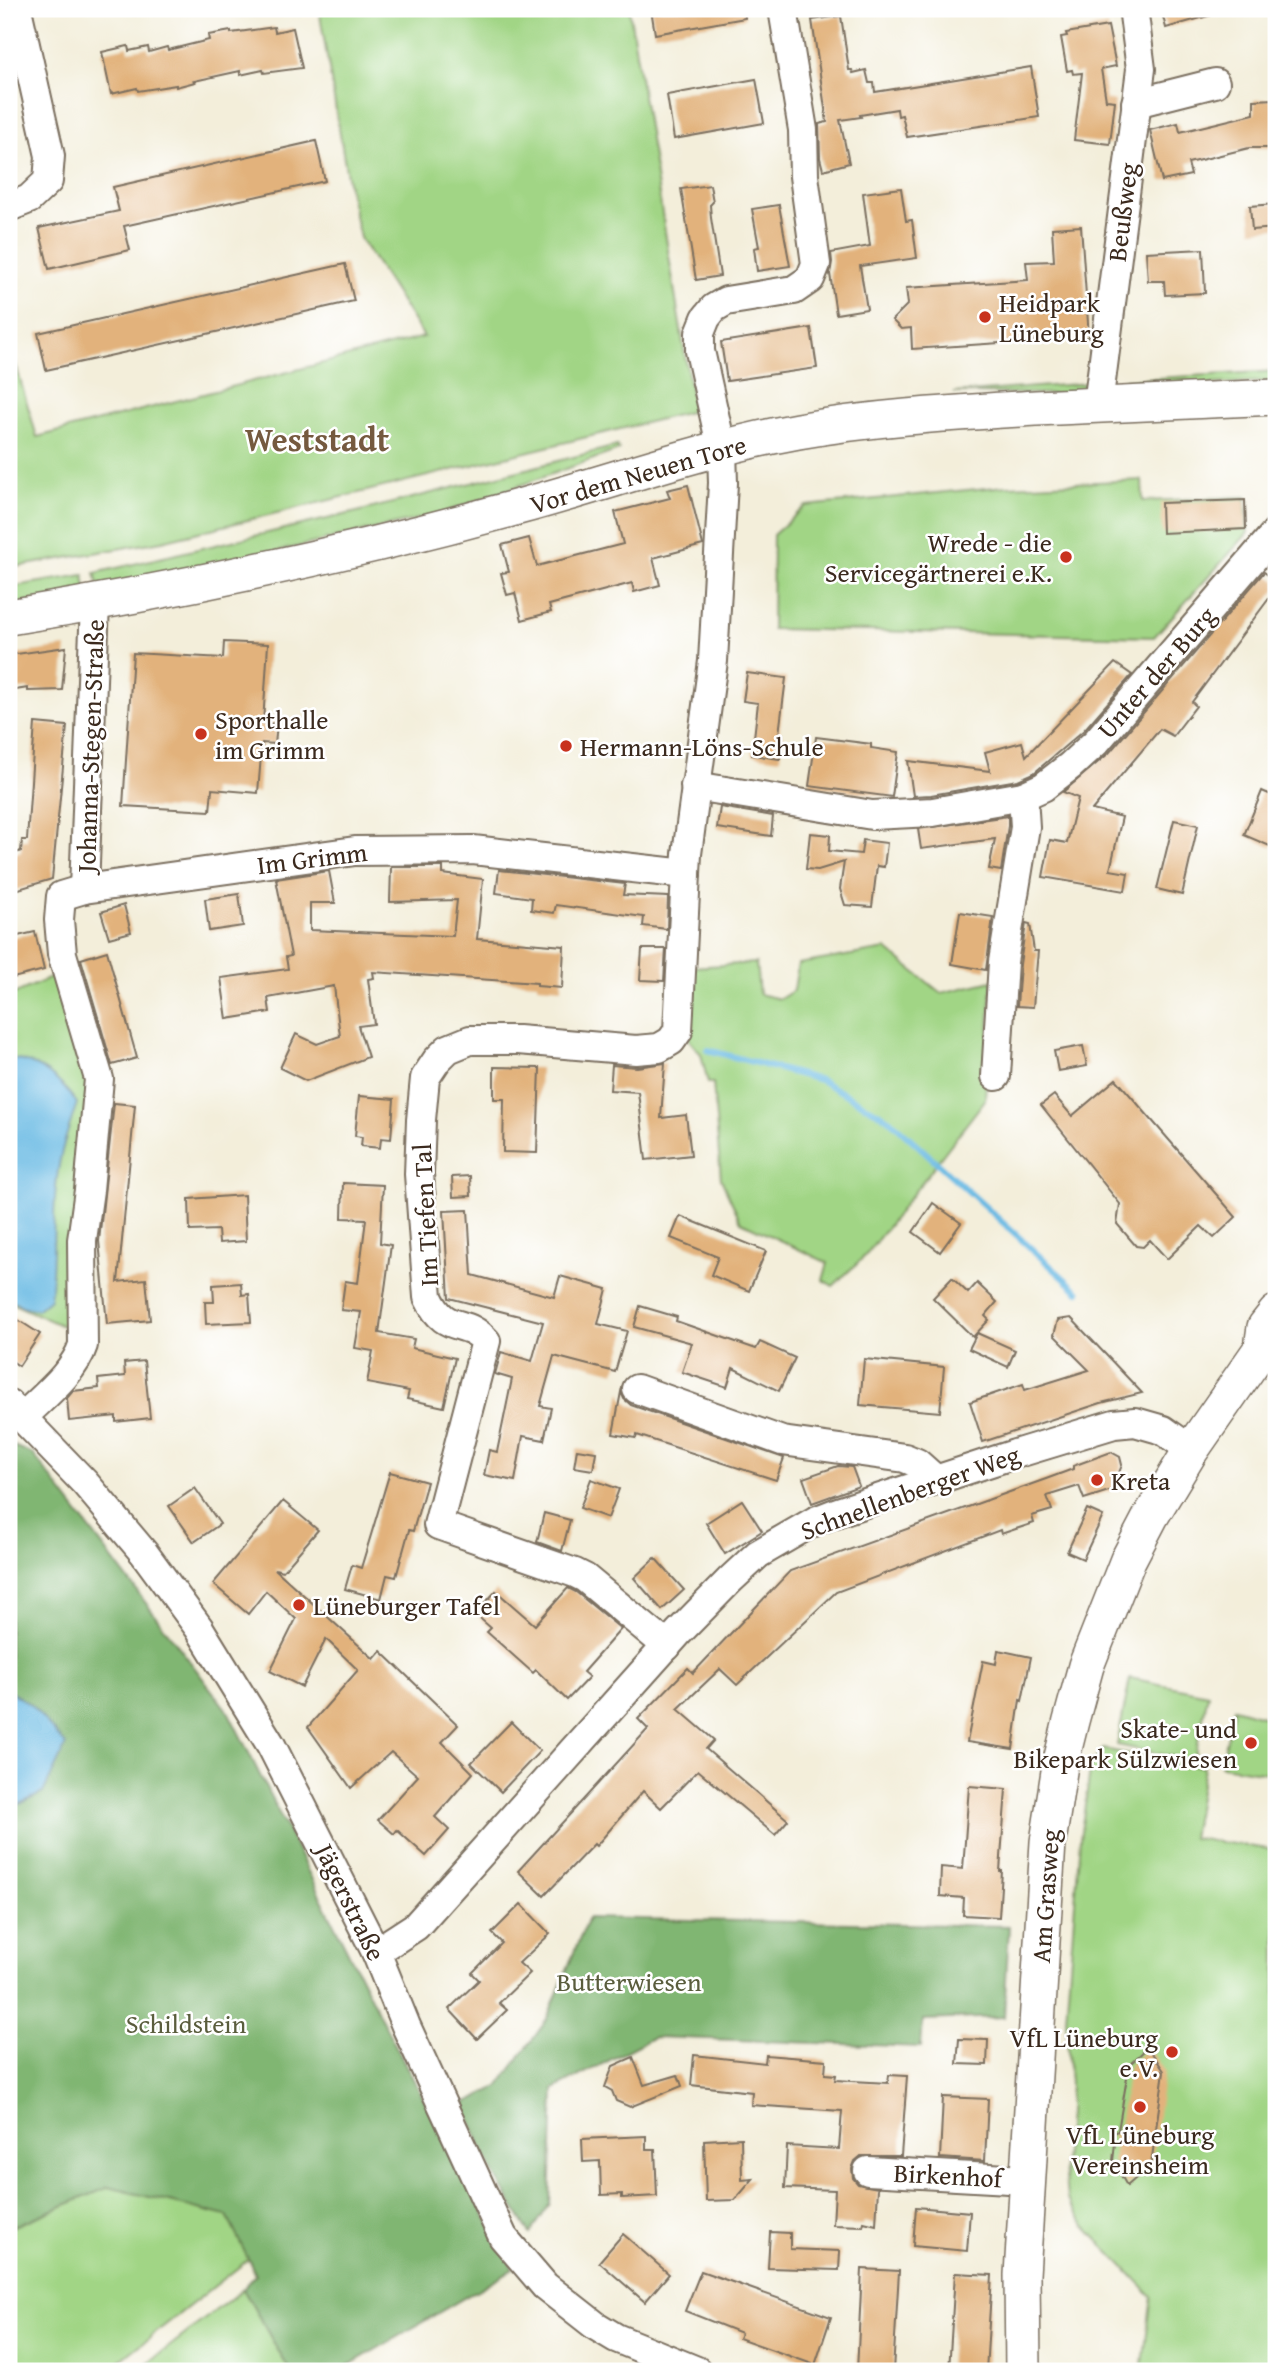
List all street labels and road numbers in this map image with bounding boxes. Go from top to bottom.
street label: Beußweg [1097,160,1147,264]
street label: Vor dem Neuen Tore [525,424,751,524]
street label: Unter der Burg [1087,597,1225,747]
street label: Johanna-Stegen-Straße [66,619,114,876]
street label: Im Grimm [255,832,369,884]
street label: Im Tiefen Tal [402,1143,448,1287]
street label: Schnellenberger Weg [795,1434,1025,1550]
street label: Am Grasweg [1021,1828,1069,1964]
street label: Jägerstraße [305,1834,396,1967]
street label: Birkenhof [893,2153,1006,2197]

